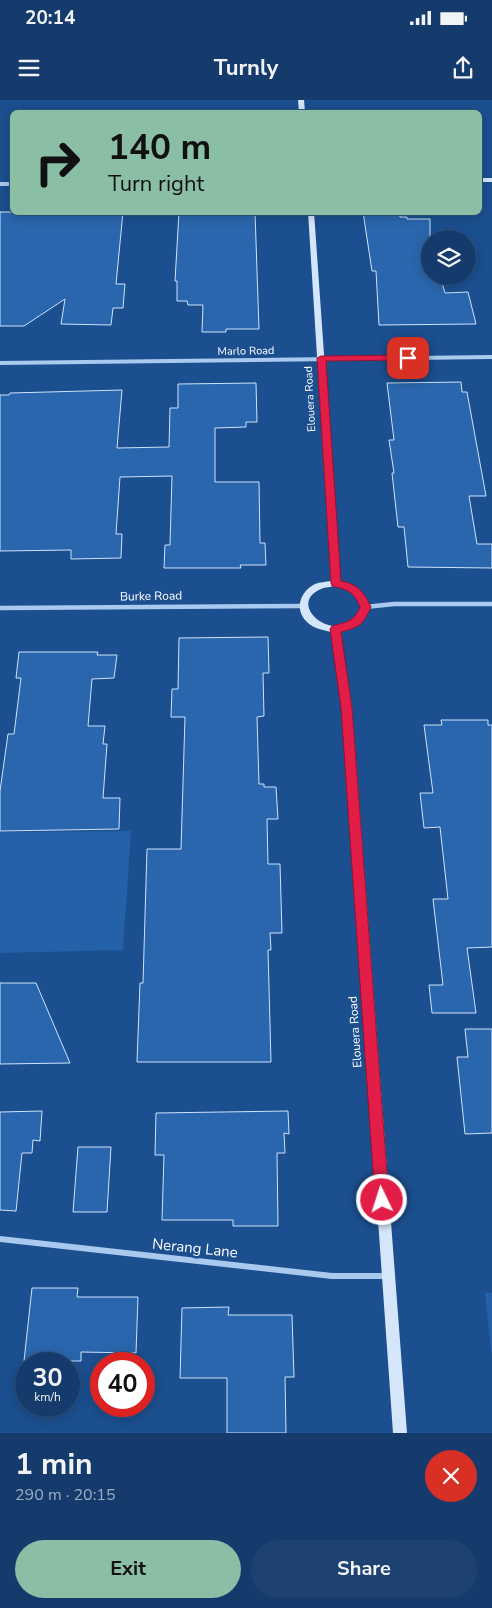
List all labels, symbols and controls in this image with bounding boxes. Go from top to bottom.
text: 20:14 [25,5,75,31]
text: Turnly [214,53,278,83]
icon: menu [15,54,43,82]
icon: share [449,54,477,82]
text: 140 m [108,124,211,171]
icon: right [25,130,90,195]
text: Turn right [108,169,204,199]
map controls [421,230,476,285]
button: layers [421,230,476,285]
pin [387,337,429,379]
street label: Marlo Road [217,343,275,359]
icon: arrive [394,344,422,372]
street label: Elouera Road [301,366,319,432]
street label: Burke Road [120,587,182,605]
street label: Elouera Road [345,996,365,1068]
position arrow [355,1173,407,1225]
street label: Nerang Lane [151,1234,239,1262]
speed limit sign: 40 [90,1352,155,1417]
text: 30 [32,1361,63,1395]
text: km/h [34,1389,61,1405]
text: 1 min [15,1444,93,1485]
button: close [425,1450,477,1502]
text: 290 m · 20:15 [15,1484,116,1506]
button: Exit [15,1540,241,1598]
button: Share [251,1540,477,1598]

